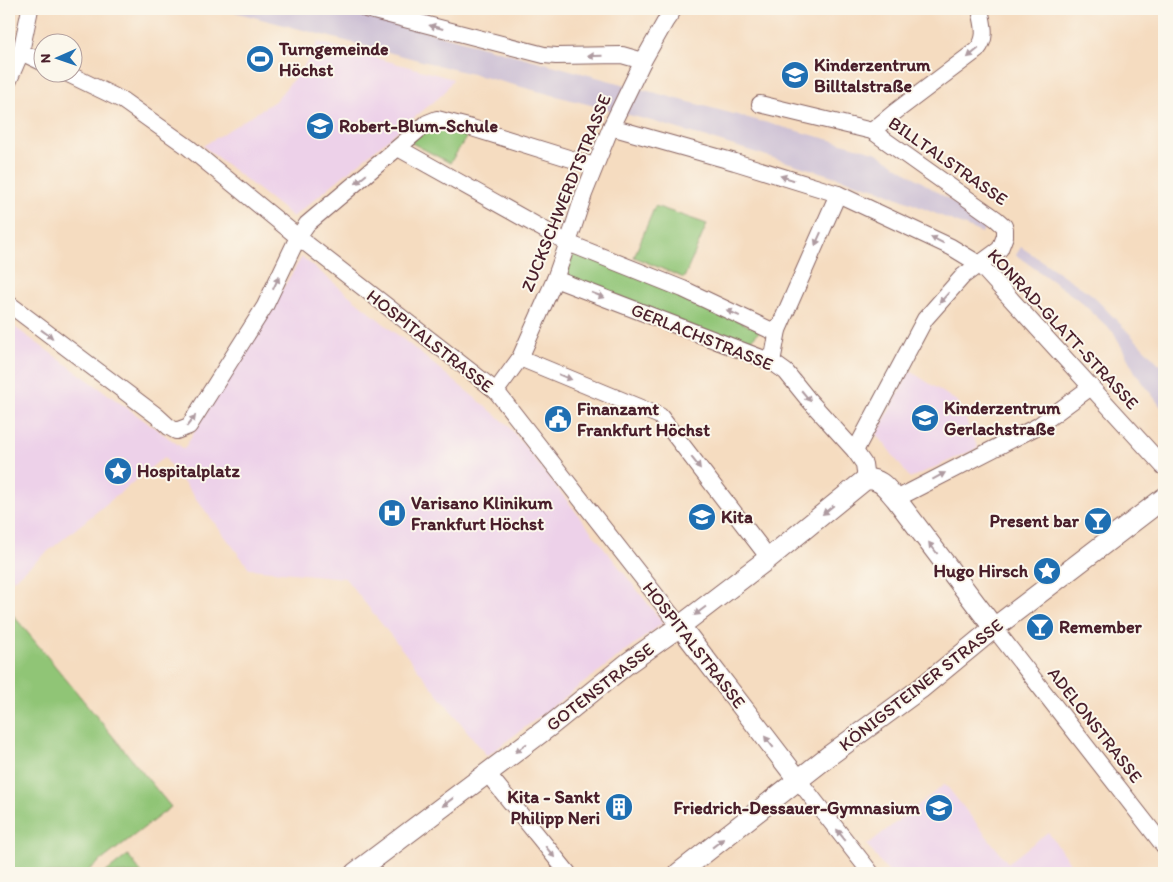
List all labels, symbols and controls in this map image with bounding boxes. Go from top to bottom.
one-way arrow [429,23,444,31]
north arrow [32,32,82,82]
place label: Turngemeinde Höchst [278,38,389,81]
sports icon: Turngemeinde Höchst [245,44,275,74]
one-way arrow [966,47,979,58]
one-way arrow [587,52,603,60]
text: N [37,53,54,63]
place label: Kinderzentrum Billtalstraße [814,54,931,97]
school or university icon: Kinderzentrum Billtalstraße [780,60,810,90]
street label: ZUCKSCHWERDTSTRASSE [516,91,616,295]
school or university icon: Robert-Blum-Schule [305,111,335,141]
street label: BILLTALSTRASSE [884,112,1012,210]
place label: Robert-Blum-Schule [339,115,498,137]
one-way arrow [355,173,367,185]
one-way arrow [779,174,794,181]
one-way arrow [814,232,822,246]
one-way arrow [930,236,944,244]
street label: KONRAD-GLATT-STRASSE [983,244,1143,414]
one-way arrow [273,276,281,290]
street label: HOSPITALSTRASSE [362,285,498,397]
one-way arrow [938,291,949,304]
one-way arrow [591,292,605,300]
street label: GERLACHSTRASSE [628,298,776,376]
one-way arrow [726,309,740,317]
one-way arrow [40,329,54,339]
one-way arrow [558,373,572,381]
one-way arrow [800,390,811,402]
place label: Kinderzentrum Gerlachstraße [944,397,1061,440]
place label: Finanzamt Frankfurt Höchst [577,398,710,441]
school or university icon: Kinderzentrum Gerlachstraße [910,403,940,433]
public building icon: Finanzamt Frankfurt Höchst [543,404,573,434]
one-way arrow [186,414,196,427]
place icon: Hospitalplatz [103,456,133,486]
one-way arrow [691,456,702,469]
place label: Hospitalplatz [137,460,240,482]
one-way arrow [932,472,946,480]
place label: Varisano Klinikum Frankfurt Höchst [411,492,553,535]
hospital icon: Varisano Klinikum Frankfurt Höchst [377,498,407,528]
school or university icon: Kita [687,502,717,532]
one-way arrow [821,504,834,515]
place label: Kita [721,506,753,528]
bar icon: Present bar [1083,506,1113,536]
place label: Present bar [990,510,1080,532]
one-way arrow [927,542,938,555]
place icon: Hugo Hirsch [1032,556,1062,586]
place label: Hugo Hirsch [934,560,1029,582]
street label: HOSPITALSTRASSE [638,577,750,713]
one-way arrow [694,605,707,616]
bar icon: Remember [1025,612,1055,642]
street label: KÖNIGSTEINER STRASSE [834,614,1008,756]
place label: Remember [1059,616,1143,638]
street label: GOTENSTRASSE [542,638,658,736]
street label: ADELONSTRASSE [1043,663,1147,787]
one-way arrow [764,735,774,749]
one-way arrow [514,743,528,753]
place label: Kita - Sankt Philipp Neri [507,786,600,829]
building icon: Kita - Sankt Philipp Neri [604,792,634,822]
school or university icon: Friedrich-Dessauer-Gymnasium [924,793,954,823]
one-way arrow [442,797,455,808]
place label: Friedrich-Dessauer-Gymnasium [673,797,921,819]
one-way arrow [836,829,847,842]
one-way arrow [711,838,724,849]
one-way arrow [545,845,556,858]

